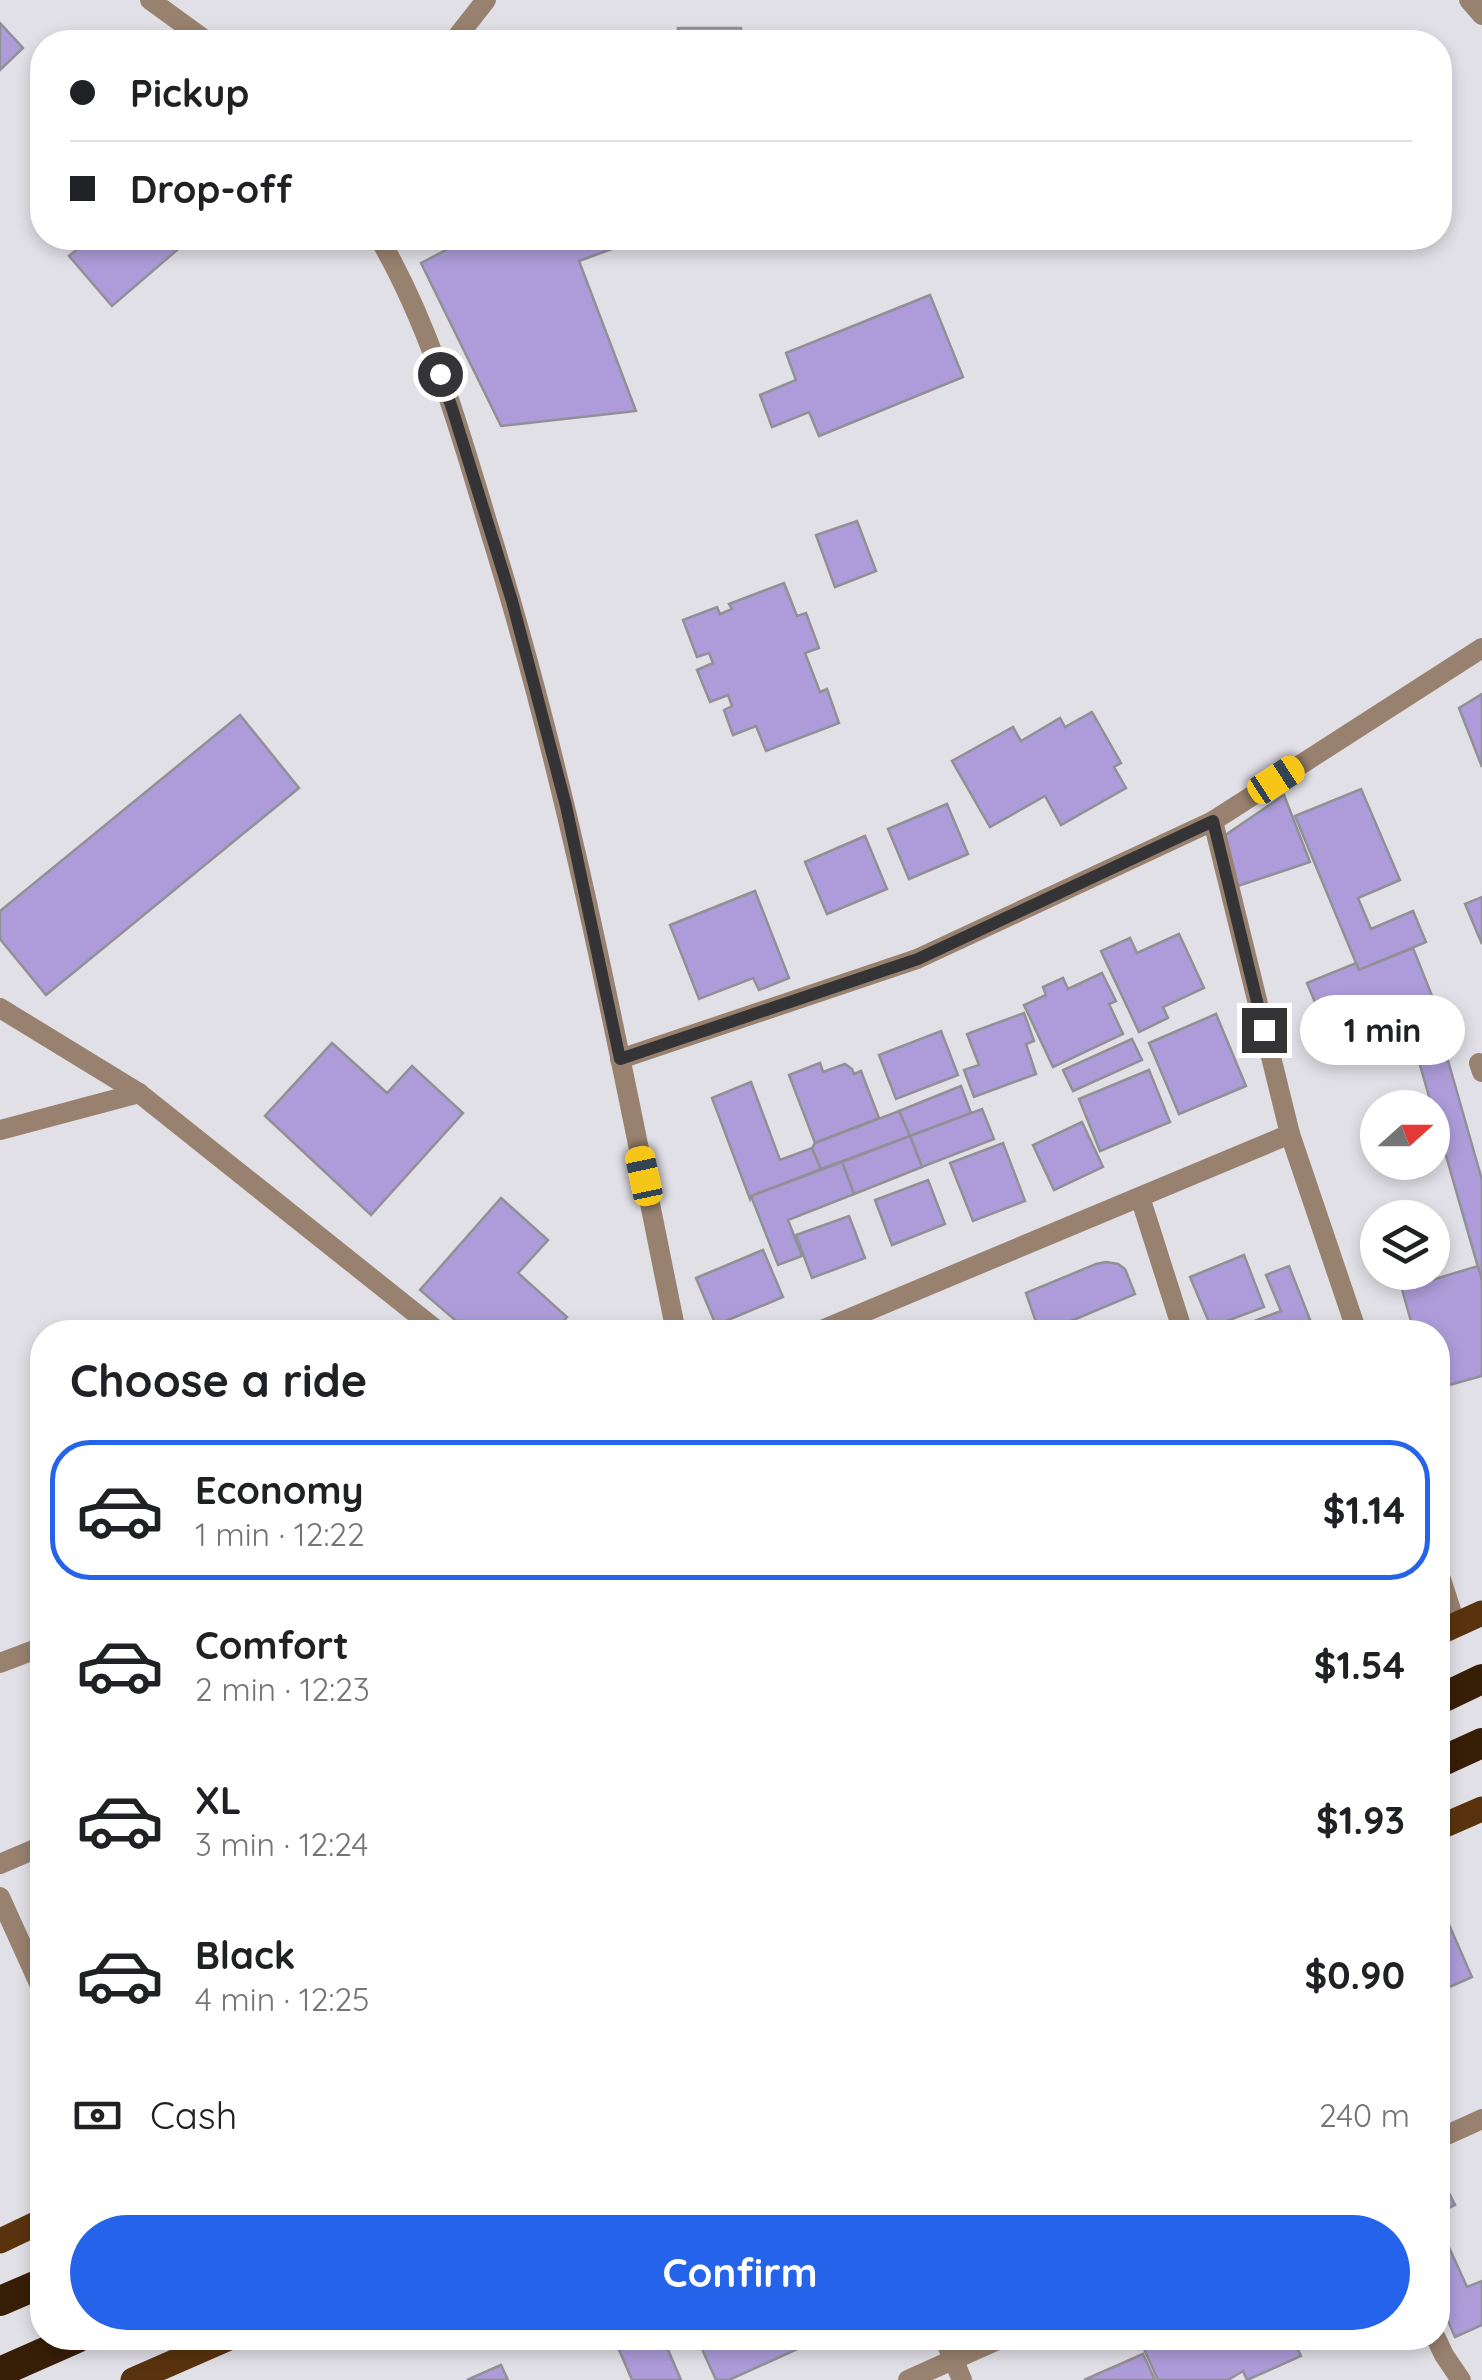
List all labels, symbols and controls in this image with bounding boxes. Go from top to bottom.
text: Pickup [130,69,249,117]
text: Drop-off [130,165,292,213]
route start [418,352,463,397]
car [1243,751,1309,809]
callout: 1 min [1299,995,1464,1065]
route end [1242,1008,1287,1053]
text: 1 min [1344,1010,1421,1050]
north arrow [1360,1090,1450,1180]
map controls [1360,1090,1450,1290]
car [623,1144,665,1208]
button: layers [1360,1200,1450,1290]
text: Choose a ride [70,1352,367,1408]
icon: car [75,1465,165,1555]
text: Economy [195,1466,364,1514]
text: $1.14 [1323,1486,1405,1534]
text: 1 min · 12:22 [195,1514,365,1554]
icon: car [75,1620,165,1710]
text: Comfort [195,1621,349,1669]
text: $1.54 [1314,1641,1405,1689]
text: 2 min · 12:23 [195,1669,370,1709]
icon: car [75,1775,165,1865]
text: XL [195,1776,241,1824]
text: $1.93 [1316,1796,1405,1844]
text: 3 min · 12:24 [195,1824,368,1864]
icon: car [75,1930,165,2020]
text: Black [195,1931,295,1979]
text: $0.90 [1305,1951,1405,1999]
text: 4 min · 12:25 [195,1979,370,2019]
icon: cash [70,2088,125,2143]
text: Cash [150,2091,237,2139]
text: 240 m [1319,2095,1410,2135]
button: Confirm [70,2215,1410,2330]

